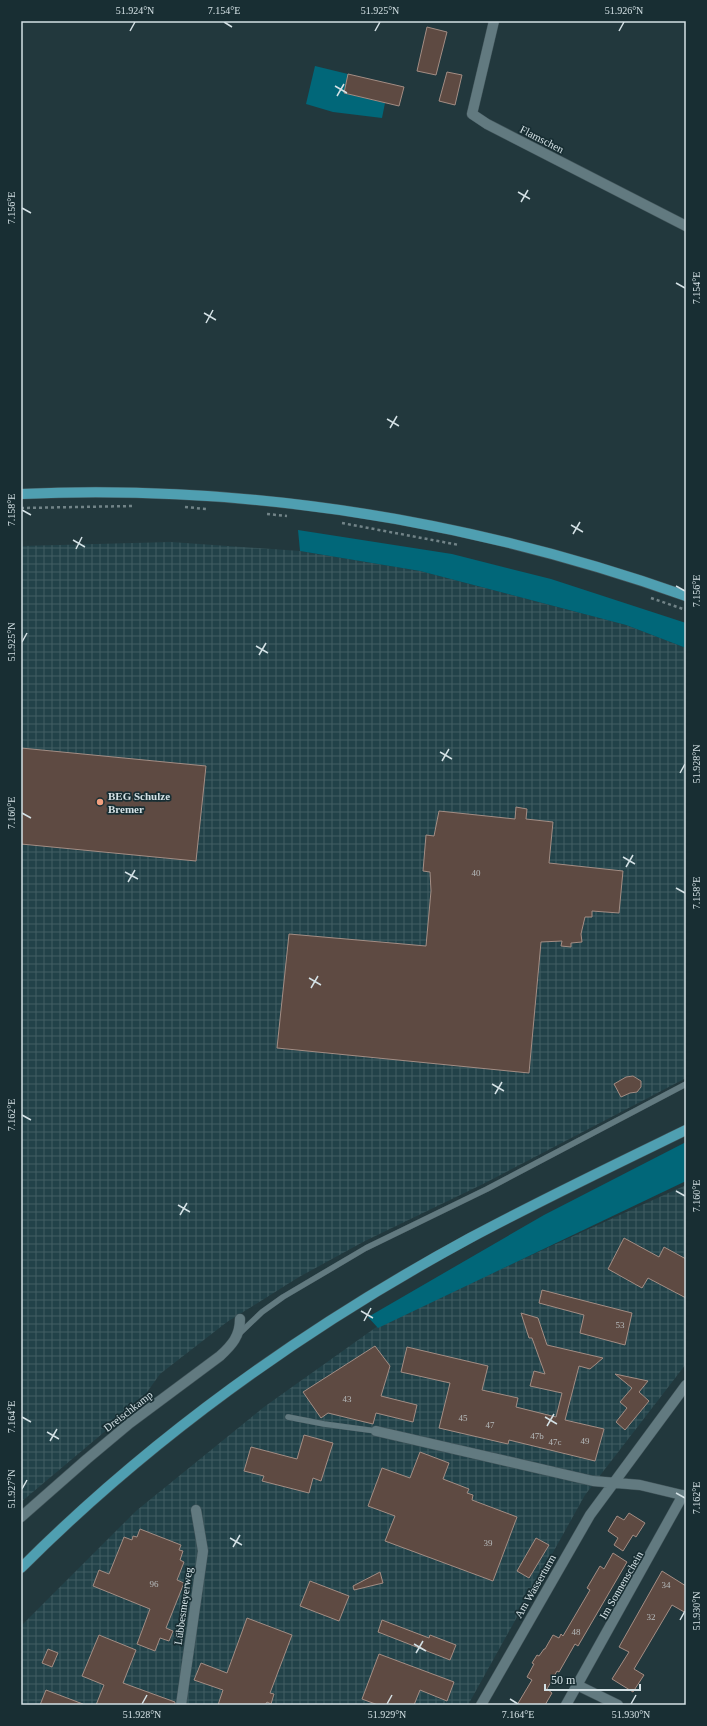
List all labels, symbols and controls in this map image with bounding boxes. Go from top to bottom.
text: 51.924°N [116,5,154,16]
text: 7.154°E [208,5,240,16]
text: 51.925°N [361,5,399,16]
text: 51.926°N [605,5,643,16]
street label: Flamschen [518,123,566,155]
text: 7.156°E [6,192,17,224]
text: 7.154°E [691,272,702,304]
text: 7.158°E [6,494,17,526]
text: 7.156°E [691,575,702,607]
text: 51.925°N [6,623,17,661]
text: 51.928°N [691,745,702,783]
place label: BEG Schulze Bremer [108,790,170,815]
text: 7.160°E [6,797,17,829]
marker: BEG Schulze Bremer [95,797,105,807]
house number: 40 [472,868,481,878]
text: 7.158°E [691,877,702,909]
text: 7.162°E [6,1099,17,1131]
text: 7.160°E [691,1180,702,1212]
house number: 53 [616,1320,625,1330]
street label: Dreischkamp [101,1388,155,1434]
house number: 43 [343,1394,352,1404]
text: 7.164°E [6,1401,17,1433]
house number: 45 [459,1413,468,1423]
house number: 47 [486,1420,495,1430]
house number: 47b [530,1431,544,1441]
house number: 49 [581,1436,590,1446]
house number: 47c [549,1437,562,1447]
text: 51.927°N [6,1470,17,1508]
text: 7.162°E [691,1482,702,1514]
house number: 39 [484,1538,493,1548]
street label: Im Sonnenschein [597,1549,645,1621]
street label: Am Wasserturm [512,1552,558,1620]
street label: Lübbesmeyerweg [172,1566,194,1646]
house number: 96 [150,1579,159,1589]
house number: 34 [662,1580,671,1590]
text: 51.930°N [691,1592,702,1630]
house number: 32 [647,1612,656,1622]
house number: 48 [572,1627,581,1637]
scale bar [545,1666,640,1692]
text: 50 m [551,1673,576,1687]
text: 51.928°N [123,1709,161,1720]
text: 51.929°N [368,1709,406,1720]
text: 7.164°E [502,1709,534,1720]
text: 51.930°N [612,1709,650,1720]

